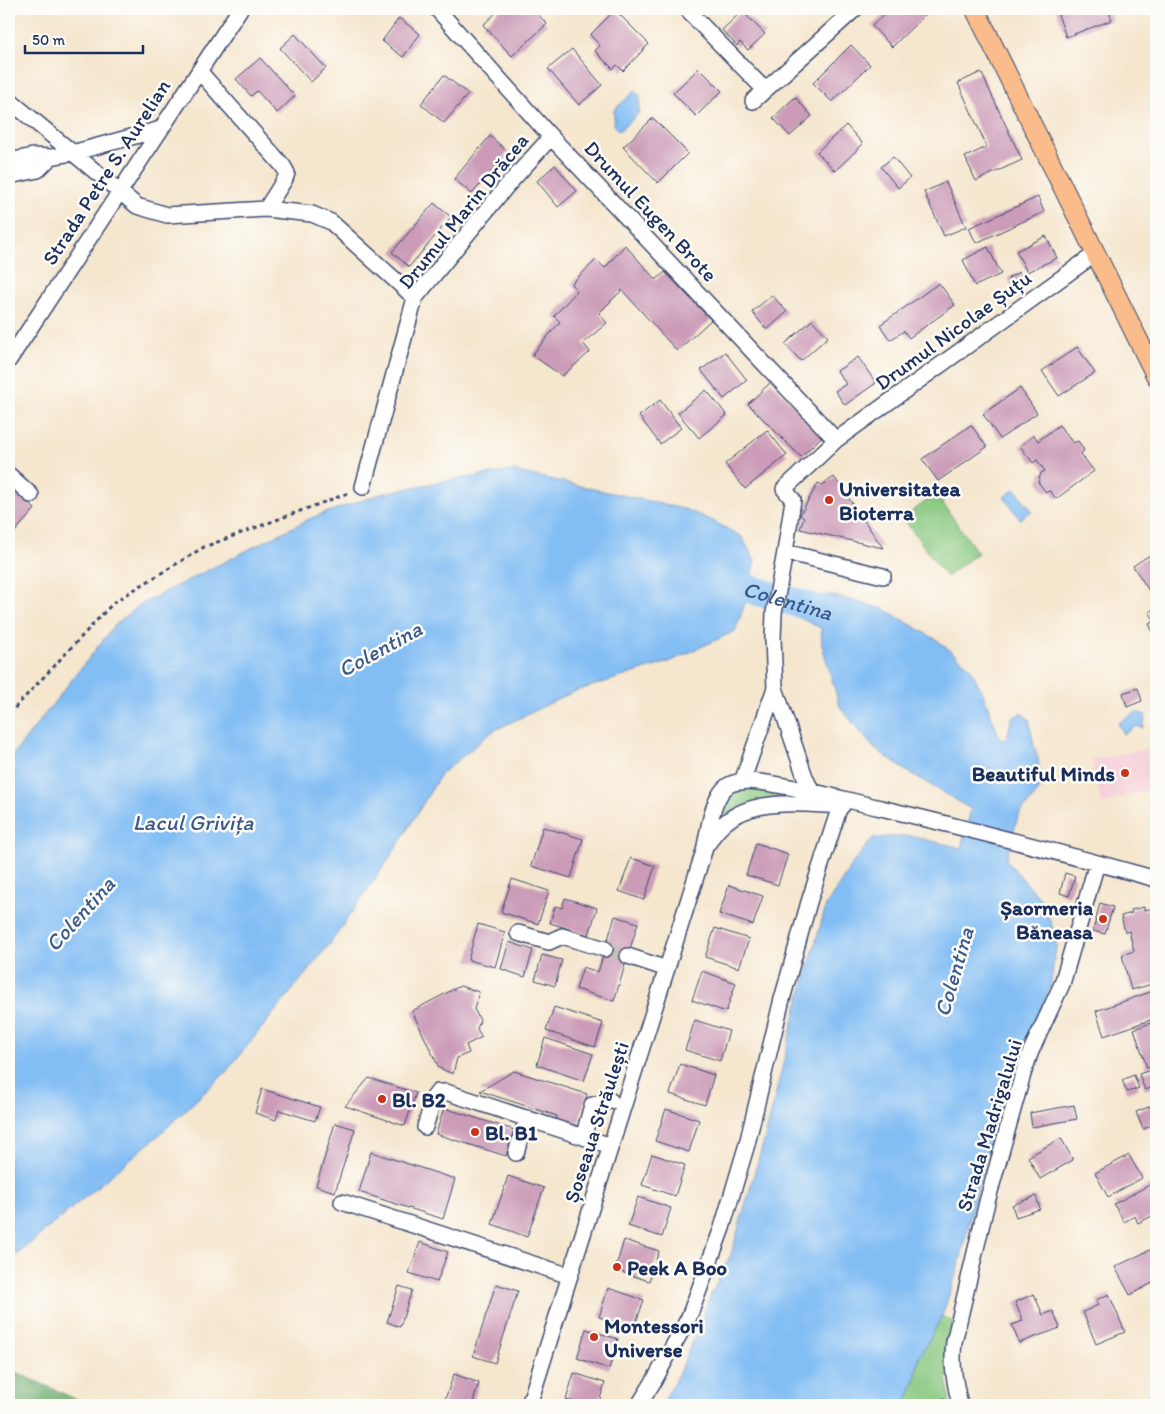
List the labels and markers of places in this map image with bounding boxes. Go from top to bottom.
place label: Universitatea Bioterra [839,476,962,525]
marker: Universitatea Bioterra [823,494,835,506]
place label: Beautiful Minds [972,761,1115,786]
marker: Beautiful Minds [1119,767,1131,779]
place label: Șaormeria Băneasa [1000,895,1094,944]
marker: Șaormeria Băneasa [1097,913,1109,925]
place label: Bl. B2 [392,1087,446,1112]
marker: Bl. B2 [376,1093,388,1105]
place label: Bl. B1 [485,1120,538,1145]
marker: Bl. B1 [469,1126,481,1138]
place label: Peek A Boo [627,1255,727,1280]
marker: Peek A Boo [611,1261,623,1273]
place label: Montessori Universe [604,1313,704,1362]
marker: Montessori Universe [588,1331,600,1343]

